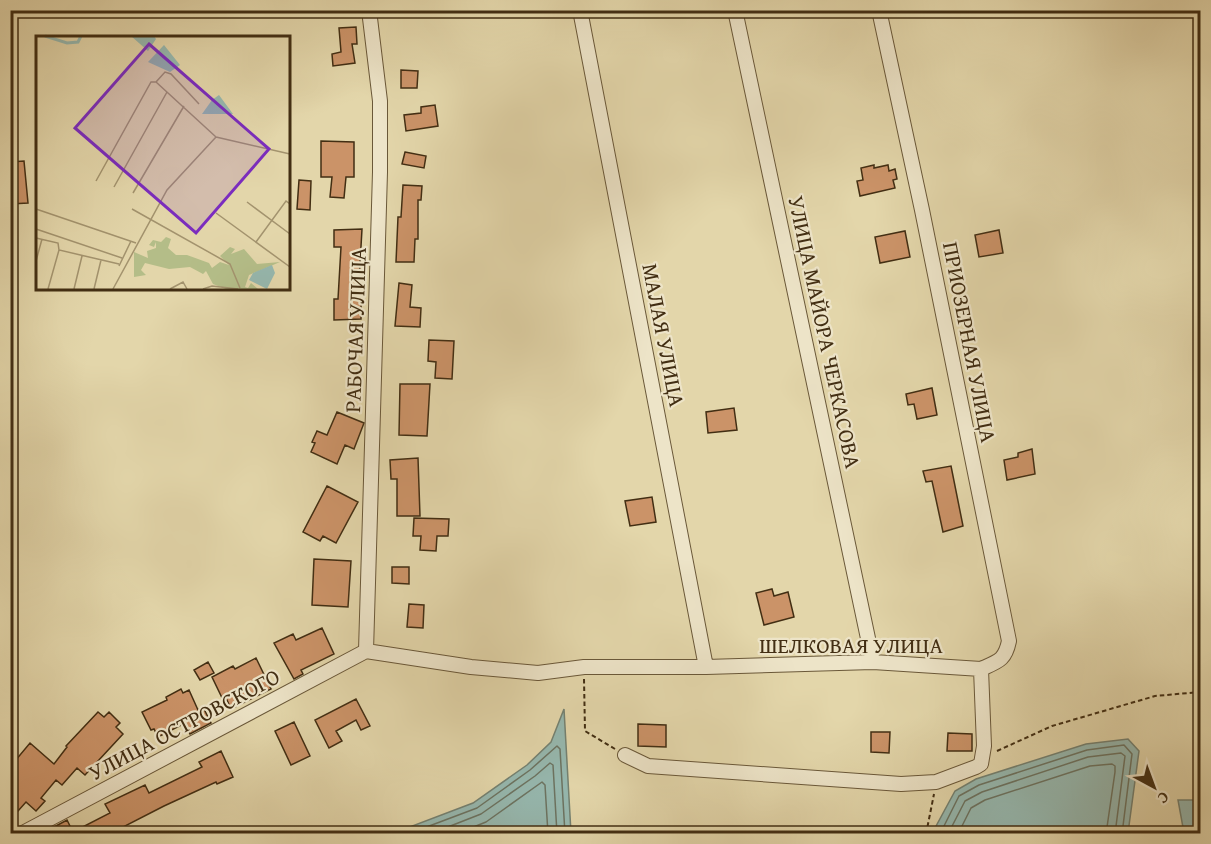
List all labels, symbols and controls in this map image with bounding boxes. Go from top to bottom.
inset map [36,36,290,290]
street label: УЛИЦА МАЙОРА ЧЕРКАСОВА [780,193,870,472]
street label: ПРИОЗЕРНАЯ УЛИЦА [935,239,1005,446]
street label: РАБОЧАЯ УЛИЦА [336,246,374,413]
street label: МАЛАЯ УЛИЦА [634,261,694,410]
street label: ШЕЛКОВАЯ УЛИЦА [759,629,943,661]
street label: УЛИЦА ОСТРОВСКОГО [83,660,285,788]
north arrow [1124,757,1184,817]
text: С [1153,786,1175,810]

